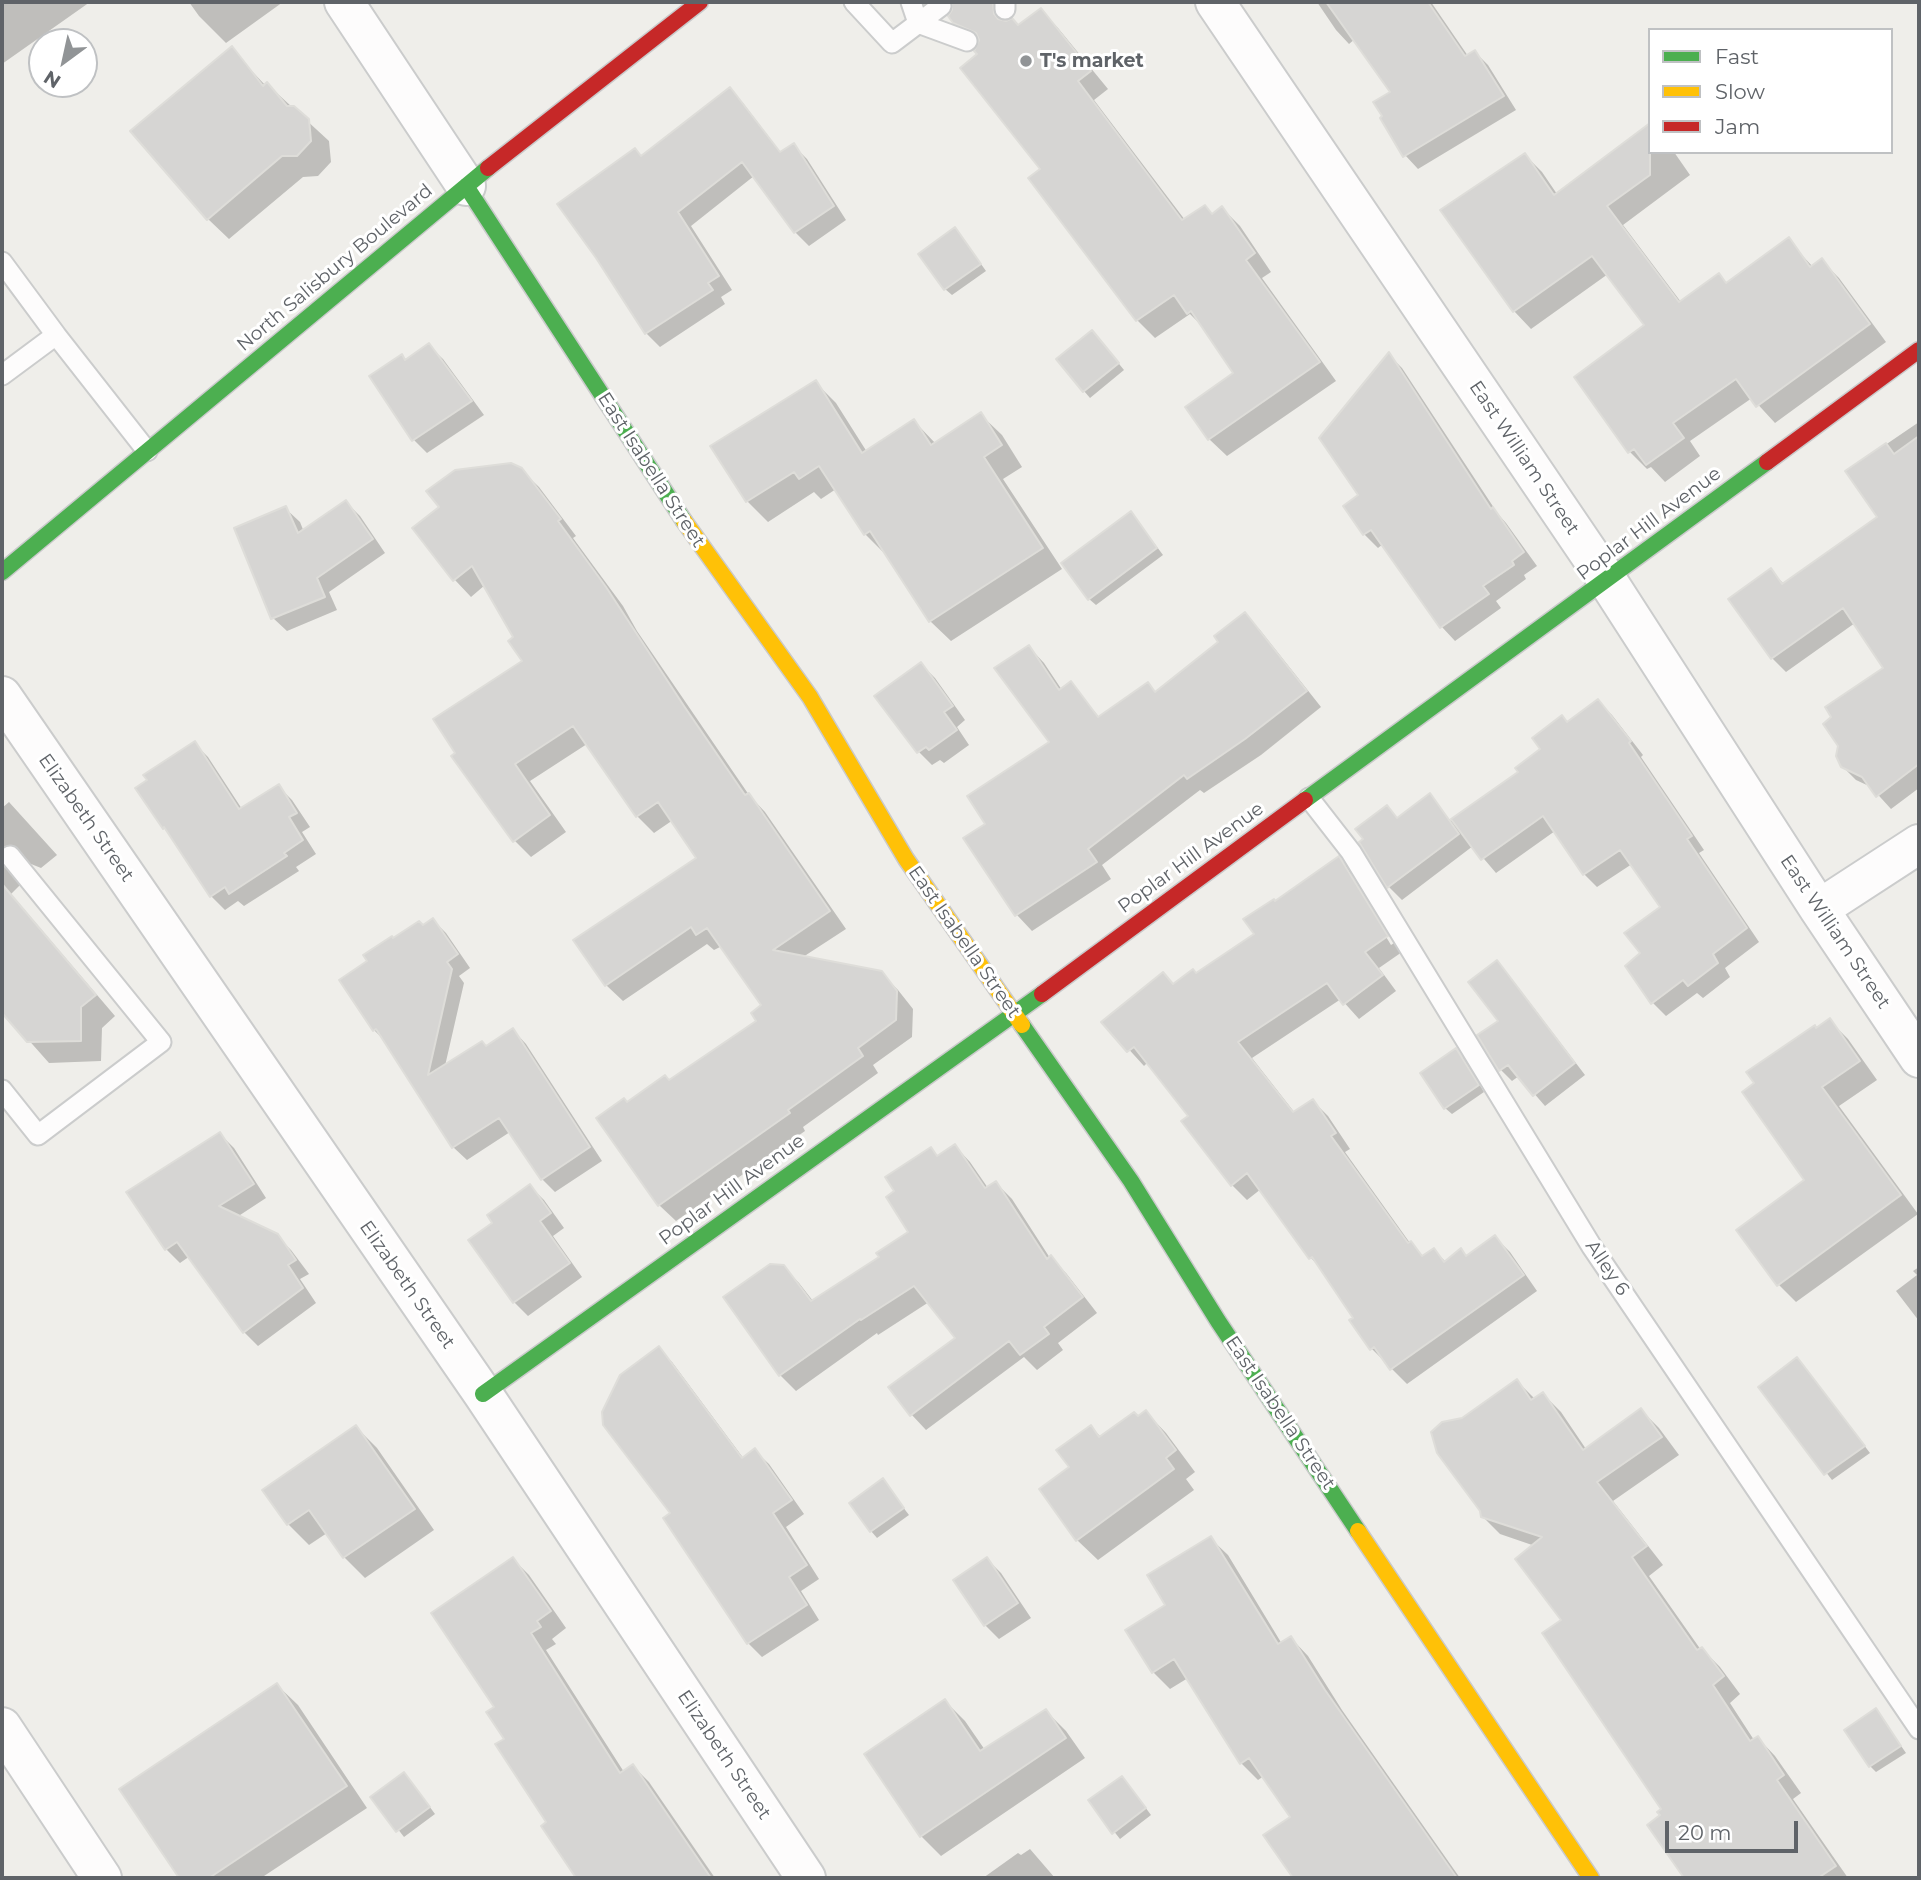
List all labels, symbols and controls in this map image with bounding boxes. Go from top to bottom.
north arrow [28,28,98,98]
legend [1648,28,1893,154]
text: Fast [1715,44,1759,69]
place label: T's market [1040,50,1144,72]
marker: T's market [1018,53,1034,69]
text: N [40,66,65,93]
text: Slow [1715,79,1765,104]
text: Jam [1715,114,1760,139]
street label: North Salisbury Boulevard [233,179,437,357]
street label: East William Street [1464,377,1584,539]
street label: East Isabella Street [592,388,710,552]
street label: Poplar Hill Avenue [1572,462,1726,586]
street label: Elizabeth Street [33,750,139,886]
street label: Poplar Hill Avenue [1114,797,1268,919]
street label: East William Street [1775,851,1895,1013]
street label: East Isabella Street [903,862,1025,1022]
street label: Poplar Hill Avenue [655,1129,809,1251]
street label: Elizabeth Street [354,1217,460,1353]
street label: Alley 6 [1580,1236,1634,1300]
street label: East Isabella Street [1220,1332,1340,1494]
street label: Elizabeth Street [672,1686,776,1824]
scale bar [1669,1806,1802,1850]
text: 20 m [1678,1820,1732,1845]

